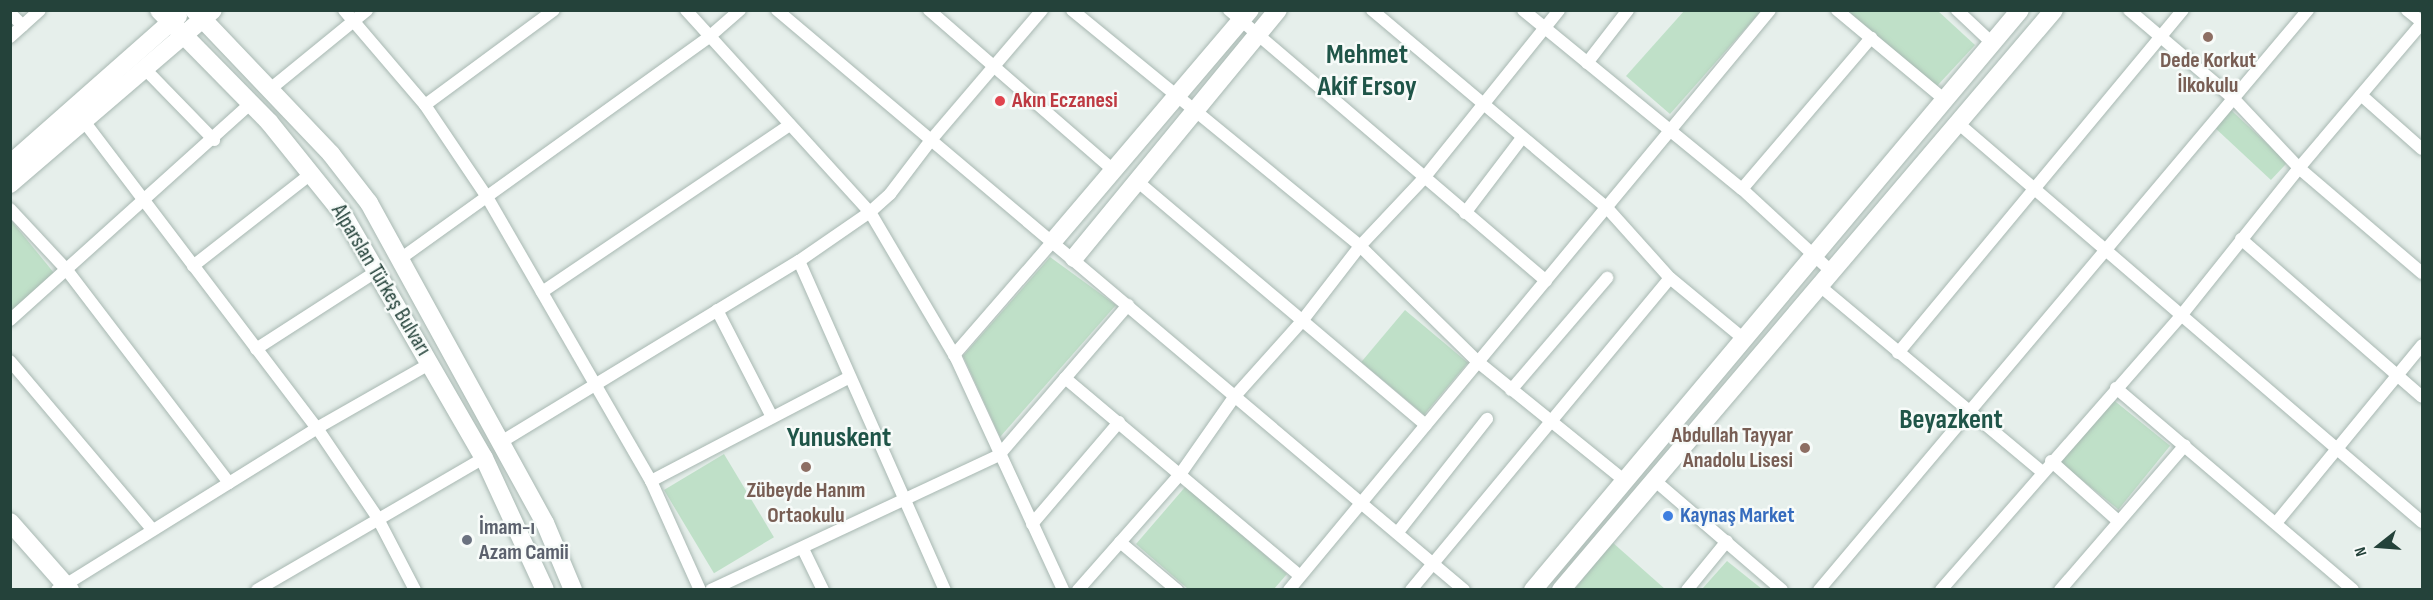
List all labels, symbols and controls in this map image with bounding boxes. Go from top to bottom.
marker: Dede Korkut İlkokulu [2201,30,2215,44]
district label: Mehmet Akif Ersoy [1317,38,1417,104]
place label: Dede Korkut İlkokulu [2160,47,2256,98]
place label: Akın Eczanesi [1012,88,1118,114]
marker: Akın Eczanesi [993,94,1007,108]
street label: Alparslan Türkeş Bulvarı [325,199,437,361]
district label: Beyazkent [1899,403,2003,437]
district label: Yunuskent [787,421,891,455]
place label: Abdullah Tayyar Anadolu Lisesi [1672,422,1793,474]
marker: Abdullah Tayyar Anadolu Lisesi [1798,441,1812,455]
marker: Zübeyde Hanım Ortaokulu [799,460,813,474]
place label: Zübeyde Hanım Ortaokulu [747,477,865,528]
place label: Kaynaş Market [1680,503,1794,529]
marker: Kaynaş Market [1661,509,1675,523]
place label: İmam-ı Azam Camii [479,514,569,566]
north arrow [2349,516,2409,576]
marker: İmam-ı Azam Camii [460,533,474,547]
text: N [2351,545,2372,558]

